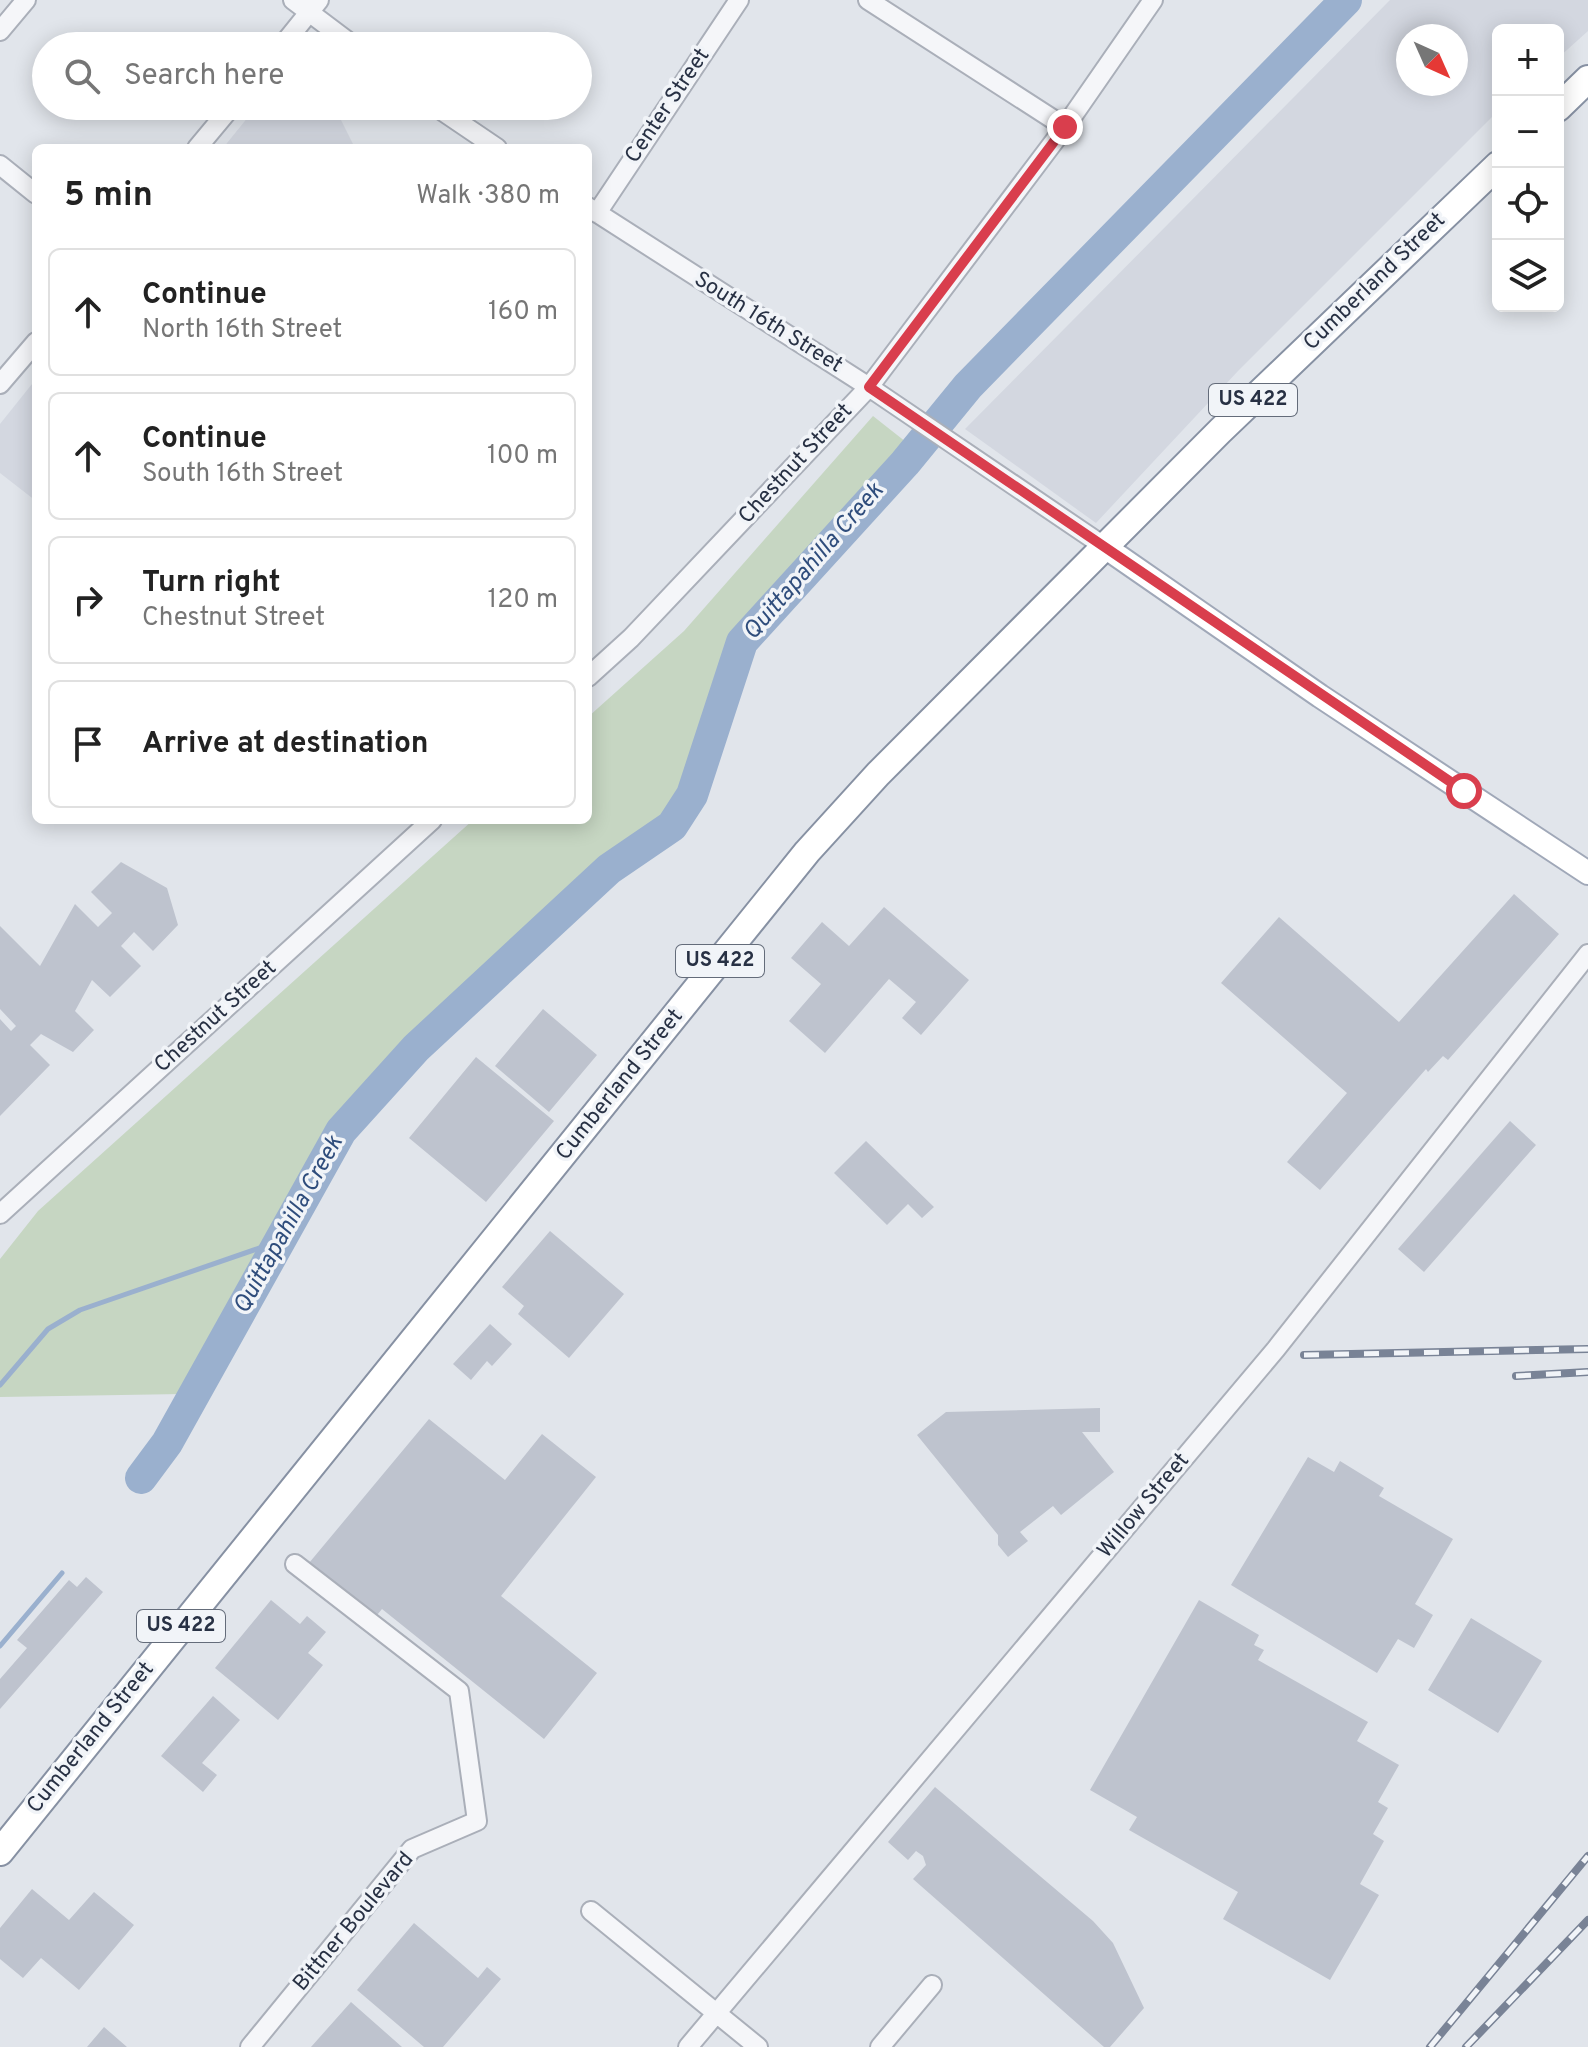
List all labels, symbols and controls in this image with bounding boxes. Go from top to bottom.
north arrow [1396,24,1468,96]
map controls [1492,24,1564,312]
button: + [1492,24,1564,96]
search box [32,32,592,120]
street label: Center Street [620,43,716,169]
icon: search [60,54,104,98]
text: Search here [124,58,284,95]
button: − [1492,96,1564,168]
route end [1047,109,1083,145]
button: locate [1492,168,1564,240]
text: 5 min [64,175,153,218]
text: Walk · 380 m [416,180,560,213]
street label: Cumberland Street [1298,207,1452,357]
button: layers [1492,240,1564,312]
street label: South 16th Street [689,266,847,380]
text: Continue [142,277,267,314]
icon: ahead [66,290,110,334]
text: 160 m [488,296,558,329]
text: North 16th Street [142,314,342,347]
road number: US 422 [1209,384,1297,416]
street label: Chestnut Street [733,398,859,530]
text: Continue [142,421,267,458]
icon: ahead [66,434,110,478]
text: 100 m [487,440,558,473]
text: South 16th Street [142,458,343,491]
water label: Quittapahilla Creek [737,476,891,647]
text: Turn right [142,565,280,602]
icon: right [66,578,110,622]
text: 120 m [488,584,558,617]
text: Chestnut Street [142,602,325,635]
icon: arrive [66,722,110,766]
text: Arrive at destination [142,726,428,763]
route start [1446,773,1482,809]
road number: US 422 [676,945,764,977]
street label: Chestnut Street [149,955,283,1079]
street label: Cumberland Street [551,1004,689,1166]
water label: Quittapahilla Creek [228,1130,351,1319]
street label: Willow Street [1092,1448,1196,1564]
road number: US 422 [137,1610,225,1642]
street label: Cumberland Street [22,1657,160,1819]
street label: Bittner Boulevard [288,1847,420,1997]

